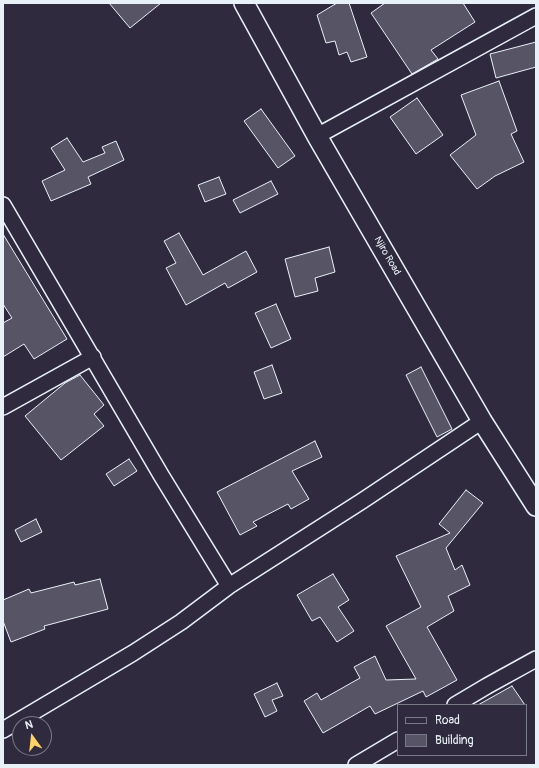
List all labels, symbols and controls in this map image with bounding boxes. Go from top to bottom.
street label: Njiro Road [371,235,403,277]
legend [397,704,527,756]
text: Road [435,713,460,728]
north arrow [12,716,52,756]
text: N [24,718,34,732]
text: Building [435,733,474,748]

